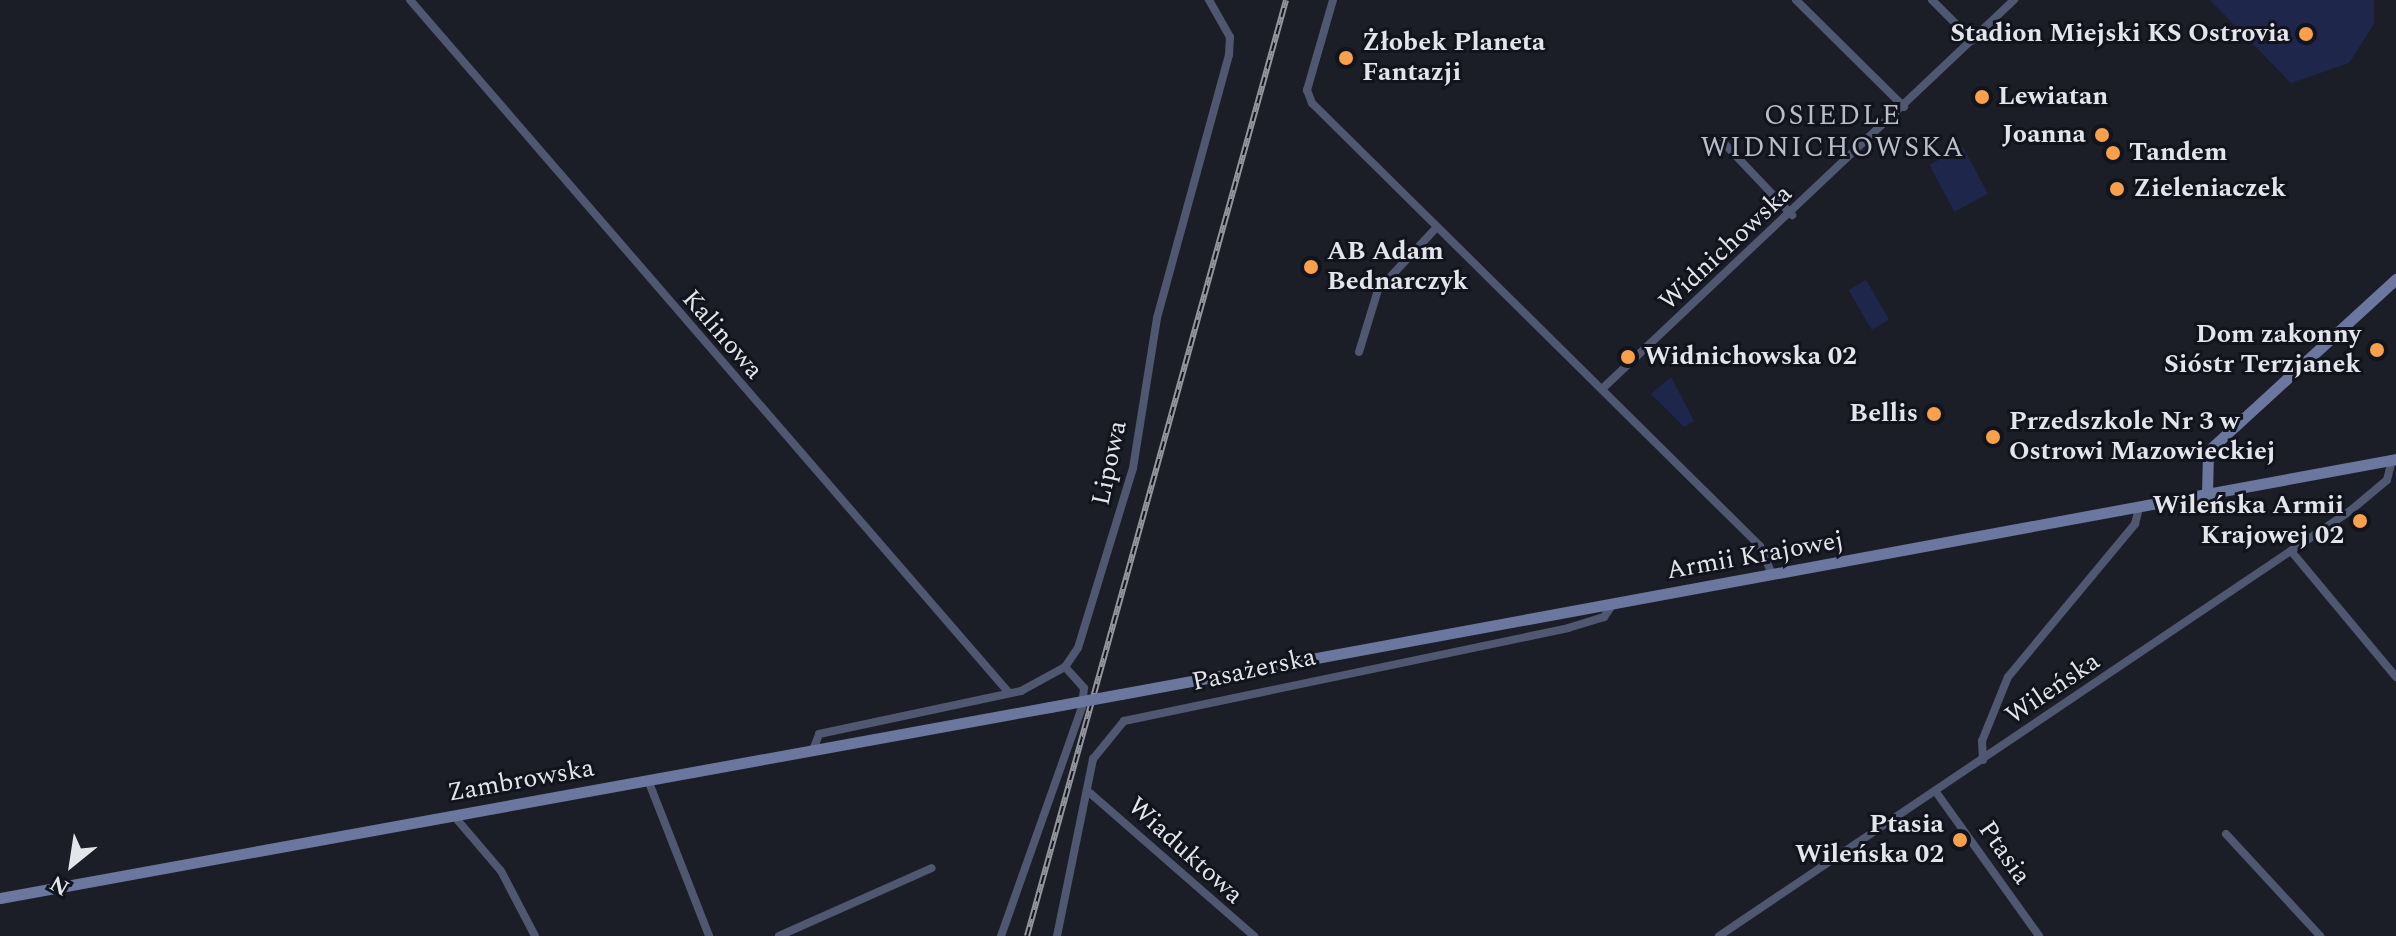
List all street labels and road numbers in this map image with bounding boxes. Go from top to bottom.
street label: Widnichowska [1653,179,1799,317]
street label: Kalinowa [675,284,769,386]
street label: Lipowa [1086,418,1134,508]
street label: Armii Krajowej [1664,525,1846,587]
street label: Pasażerska [1189,642,1319,698]
street label: Wileńska [2000,646,2106,732]
street label: Zambrowska [445,753,597,809]
street label: Wiaduktowa [1121,791,1249,911]
street label: Ptasia [1971,815,2037,891]

